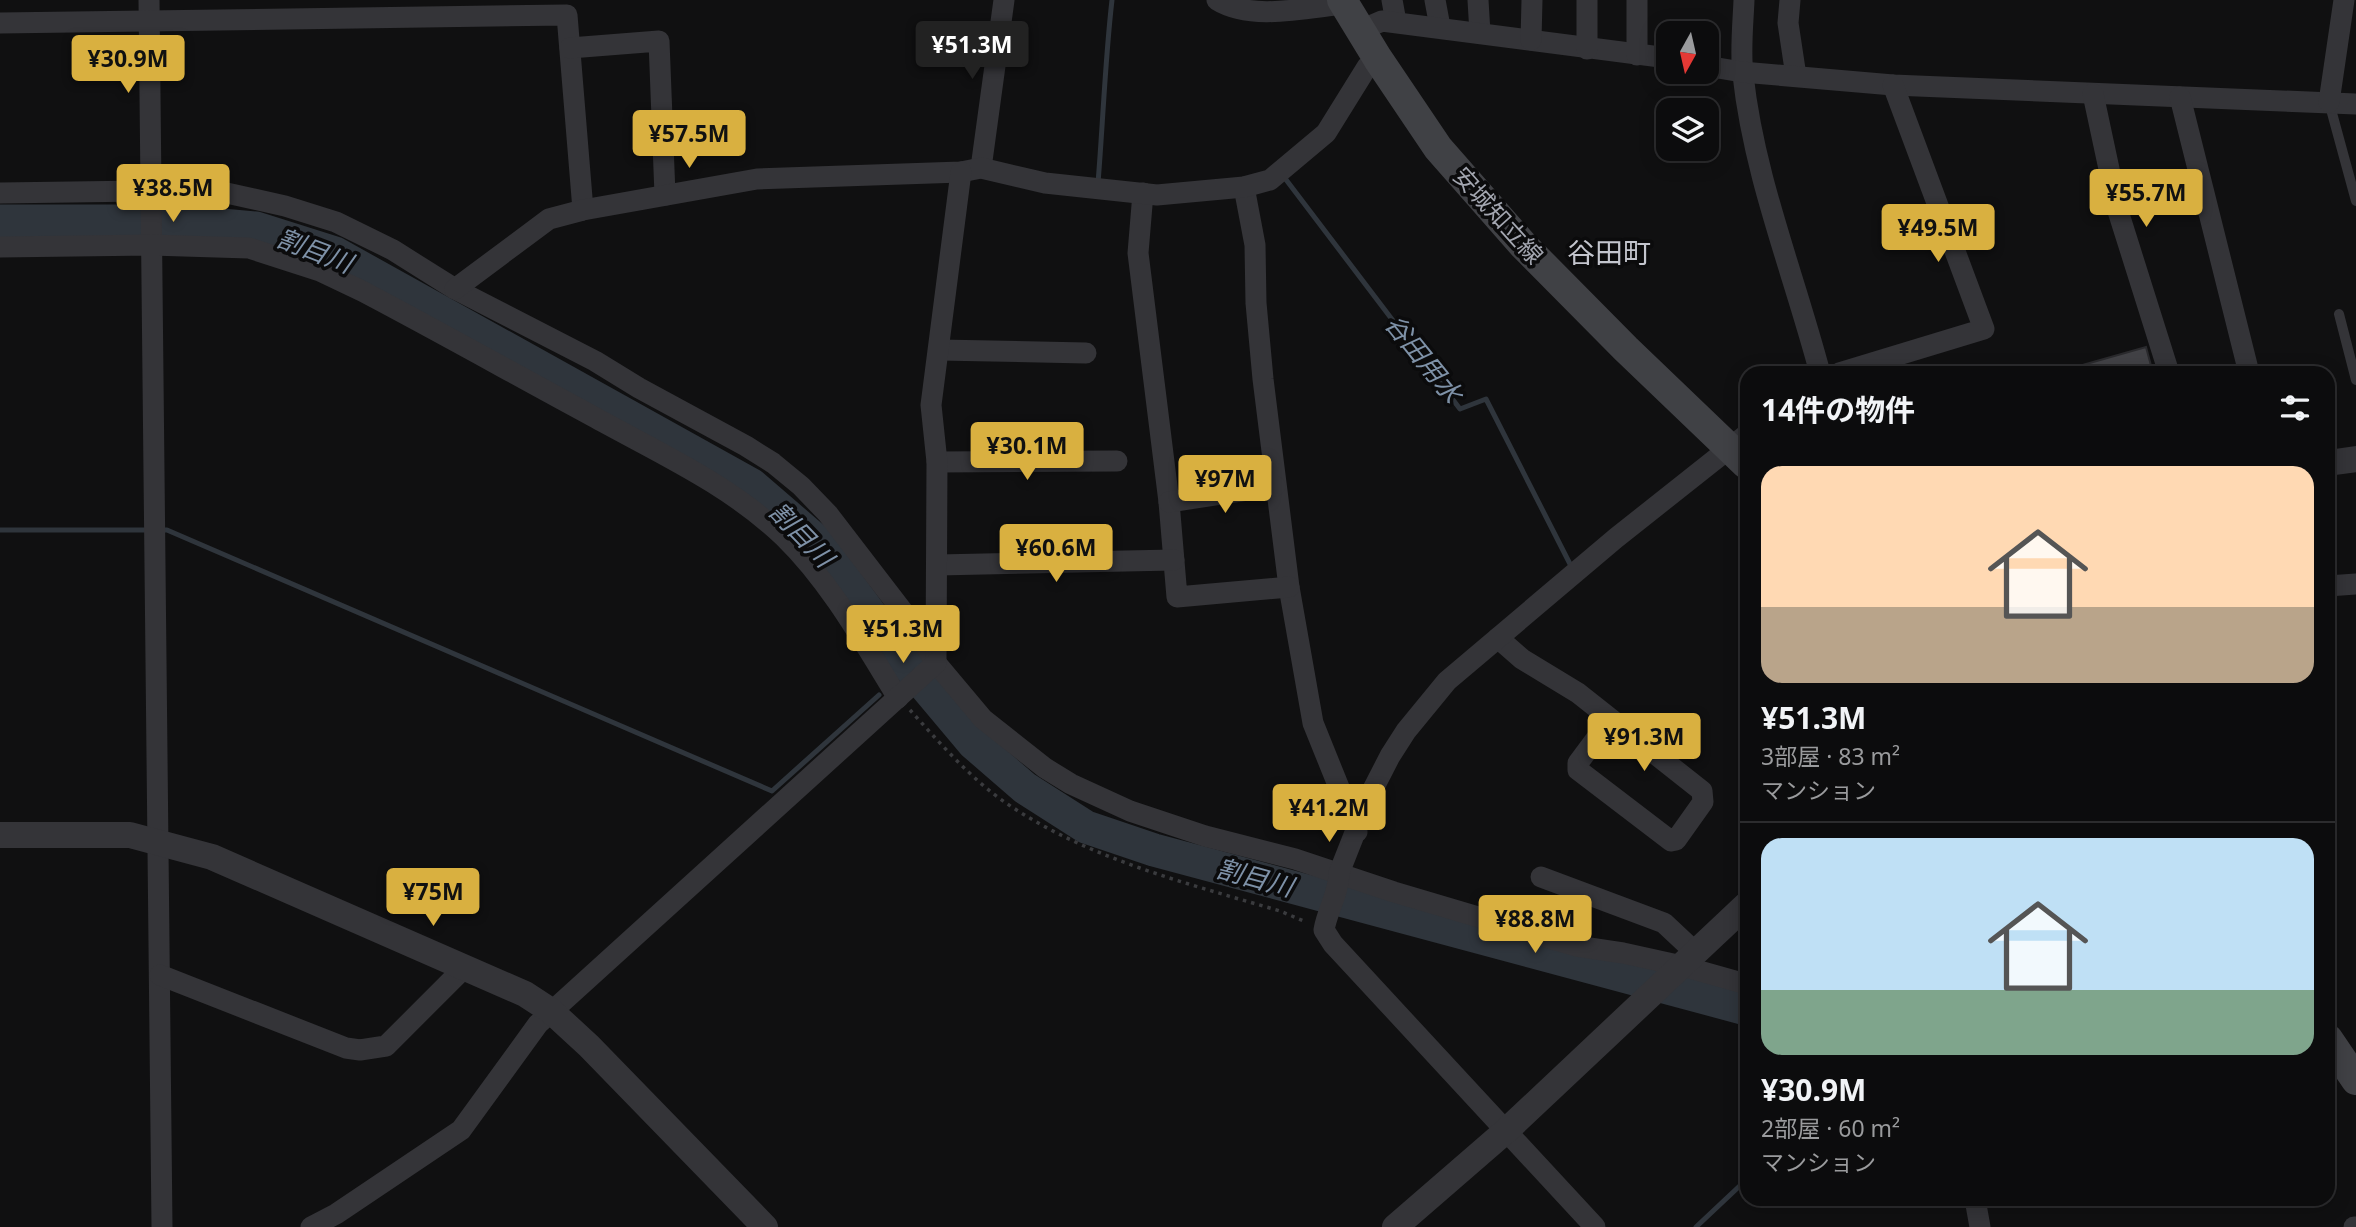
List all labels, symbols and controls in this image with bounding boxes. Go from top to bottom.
north arrow [1656,21,1718,84]
map controls [1656,21,1719,161]
pin: ¥51.3M [915,22,1029,81]
text: ¥51.3M [932,28,1012,60]
pin: ¥30.9M [71,36,185,95]
text: ¥30.9M [88,42,168,74]
button: layers [1656,98,1719,161]
pin: ¥57.5M [632,110,746,170]
text: ¥57.5M [649,117,729,149]
street label: 安城知立線 [1447,159,1551,271]
pin: ¥38.5M [116,164,230,224]
pin: ¥55.7M [2089,170,2203,229]
text: ¥38.5M [133,171,213,203]
text: ¥55.7M [2106,176,2186,208]
pin: ¥49.5M [1881,204,1995,264]
text: ¥49.5M [1898,211,1978,243]
water label: 割目川 [272,219,361,282]
district label: 谷田町 [1567,233,1651,271]
water label: 谷田用水 [1377,306,1473,412]
text: 14件の物件 [1761,389,1915,430]
icon: filters [2276,389,2314,427]
pin: ¥30.1M [970,422,1084,482]
text: ¥30.1M [987,429,1067,461]
pin: ¥97M [1184,456,1266,515]
text: ¥97M [1194,462,1256,494]
water label: 割目川 [762,493,844,577]
icon: home [1975,511,2101,637]
pin: ¥60.6M [999,524,1113,584]
text: ¥60.6M [1016,531,1096,563]
pin: ¥51.3M [846,606,960,665]
text: ¥51.3M [863,612,943,644]
text: ¥51.3M [1761,697,1866,738]
pin: ¥91.3M [1587,714,1701,773]
text: ¥91.3M [1604,720,1684,752]
text: 3部屋 · 83 m² [1761,740,1900,772]
text: マンション [1761,774,1876,806]
pin: ¥41.2M [1272,784,1386,844]
text: ¥41.2M [1289,791,1369,823]
water label: 割目川 [1213,850,1300,905]
pin: ¥75M [392,869,474,928]
text: ¥75M [402,875,464,907]
icon: home [1975,883,2101,1009]
pin: ¥88.8M [1478,895,1592,955]
text: ¥88.8M [1495,902,1575,934]
text: ¥30.9M [1761,1069,1866,1110]
text: 2部屋 · 60 m² [1761,1112,1900,1144]
text: マンション [1761,1146,1876,1178]

